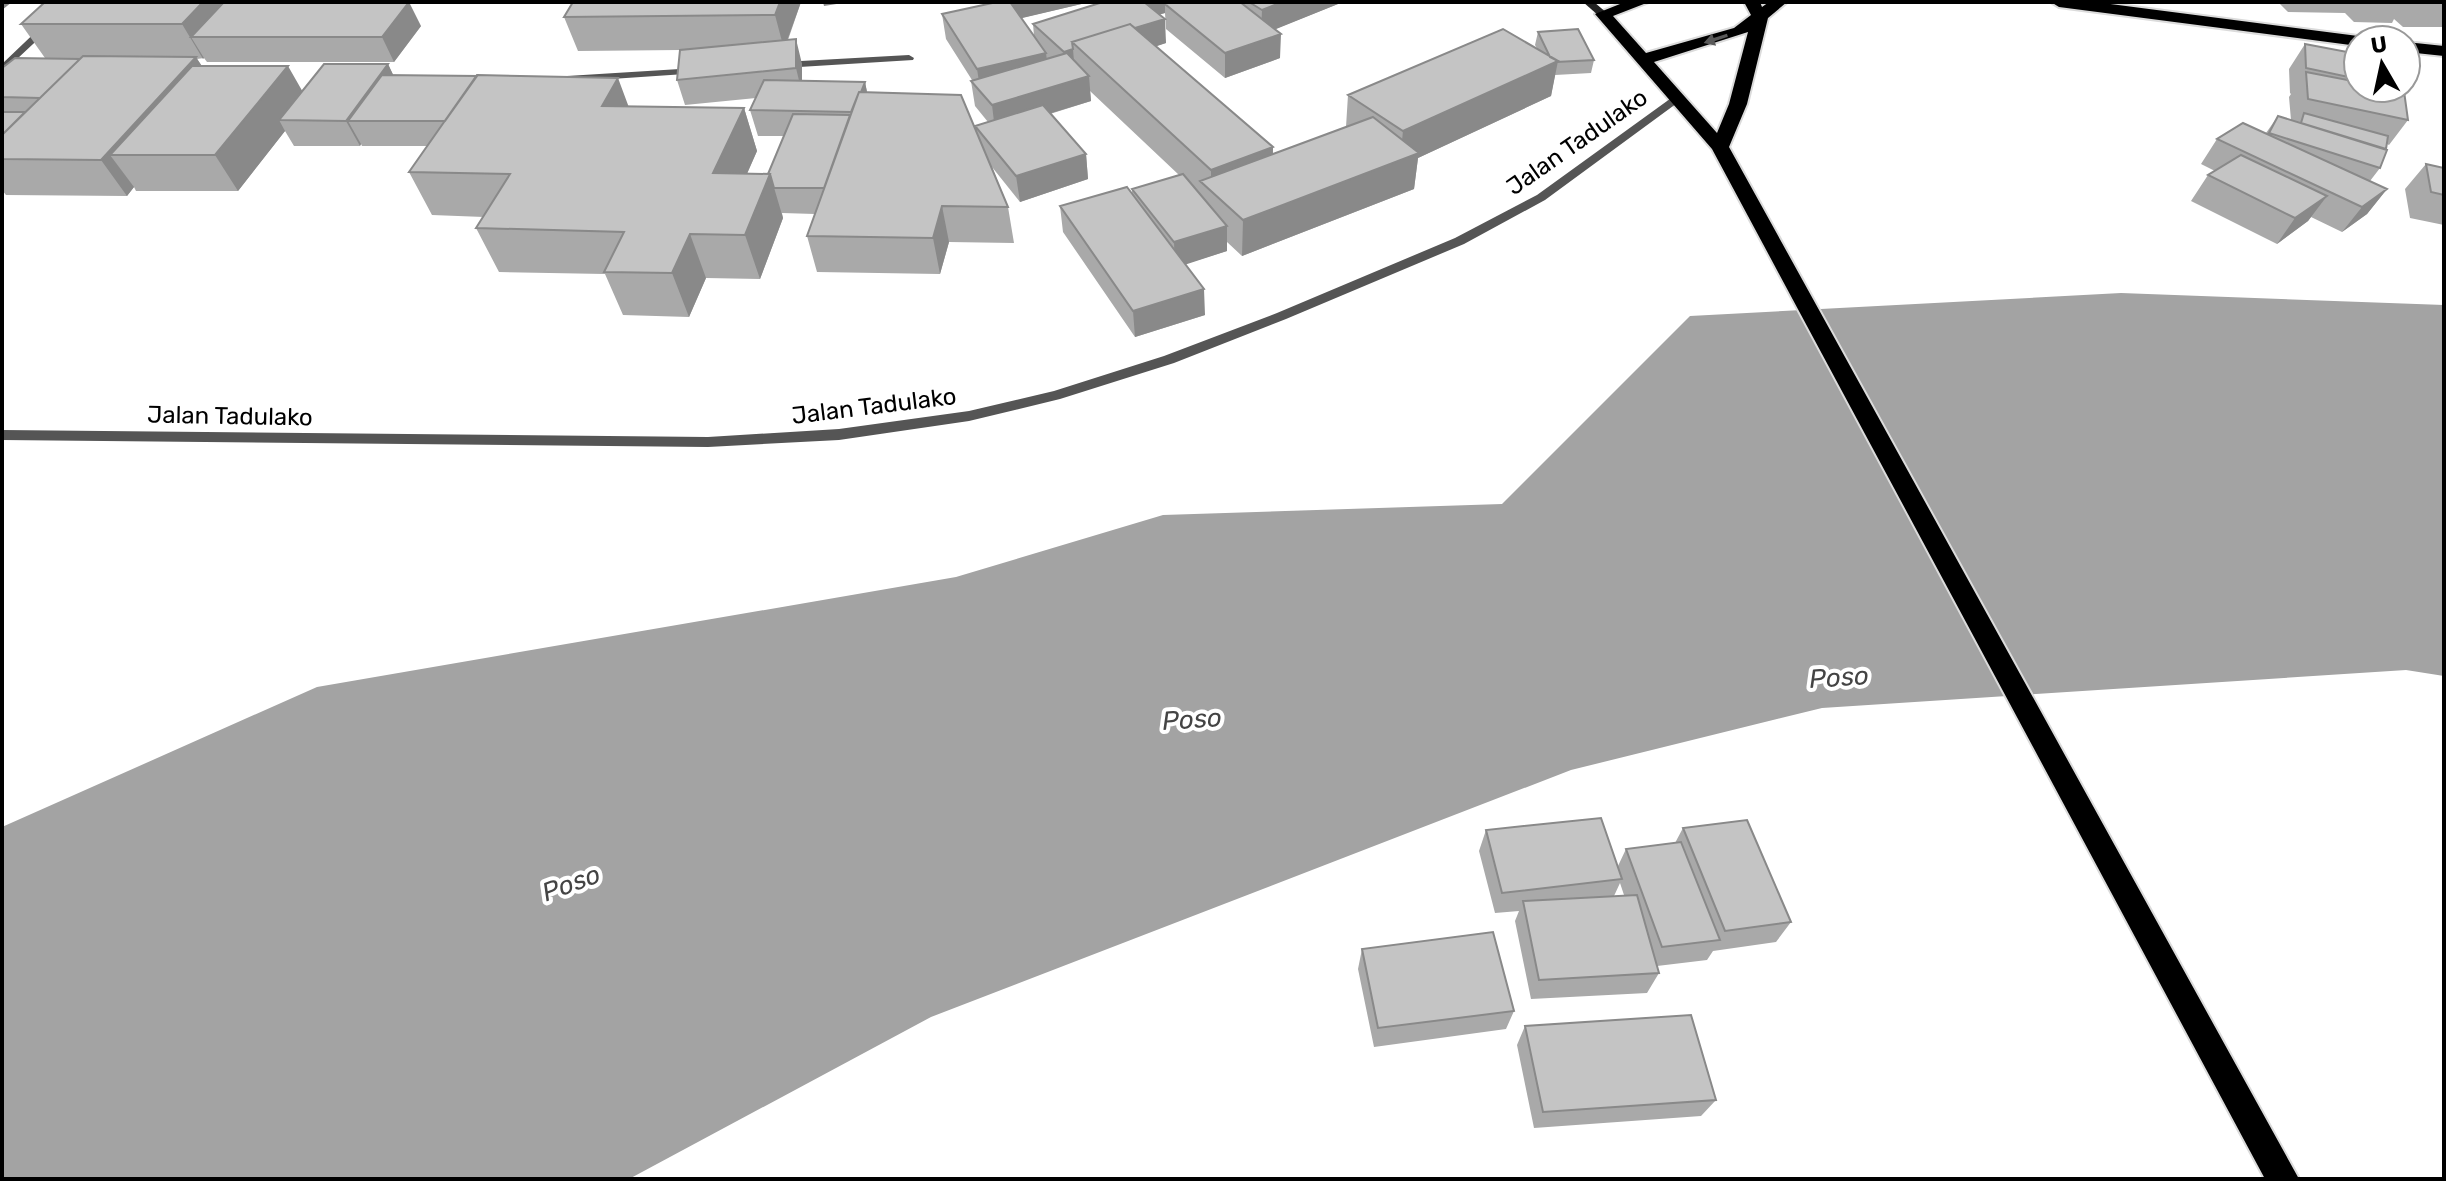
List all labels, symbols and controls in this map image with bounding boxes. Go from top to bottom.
north arrow [2342,24,2422,104]
text: U [2369,30,2389,59]
one-way arrow [1704,34,1728,46]
street label: Jalan Tadulako [1501,83,1653,201]
street label: Jalan Tadulako [790,382,958,430]
street label: Jalan Tadulako [147,401,313,431]
water label: Poso [1808,660,1870,695]
water label: Poso [1161,702,1223,737]
water label: Poso [538,859,605,908]

